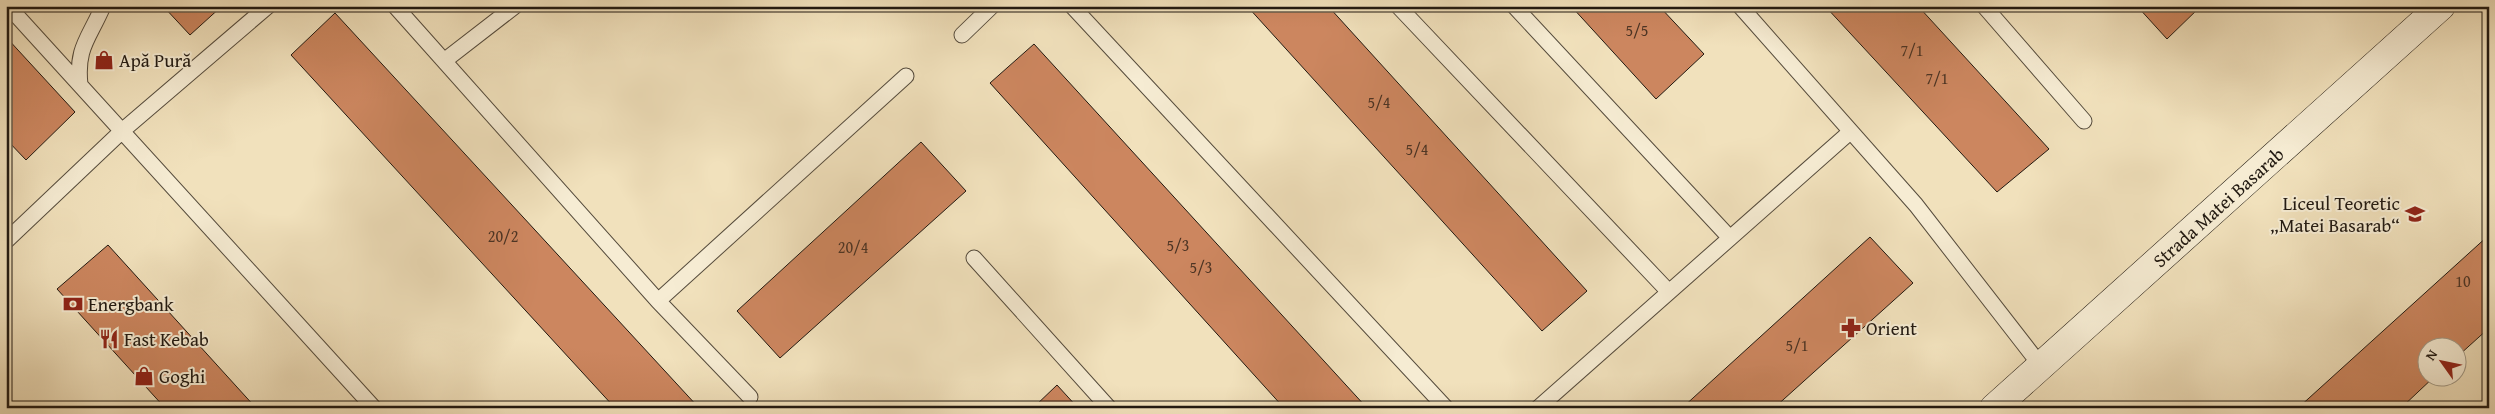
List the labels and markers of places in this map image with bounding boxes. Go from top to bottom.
place label: Apă Pură [119,46,191,74]
shop icon: Apă Pură [93,49,115,71]
place label: Liceul Teoretic „Matei Basarab“ [2270,189,2400,239]
school or university icon: Liceul Teoretic „Matei Basarab“ [2404,203,2426,225]
place label: Energbank [88,290,174,318]
bank icon: Energbank [62,293,84,315]
place label: Orient [1866,314,1917,342]
pharmacy icon: Orient [1840,317,1862,339]
place label: Fast Kebab [124,325,209,353]
restaurant icon: Fast Kebab [98,328,120,350]
place label: Goghi [159,362,205,390]
shop icon: Goghi [133,365,155,387]

